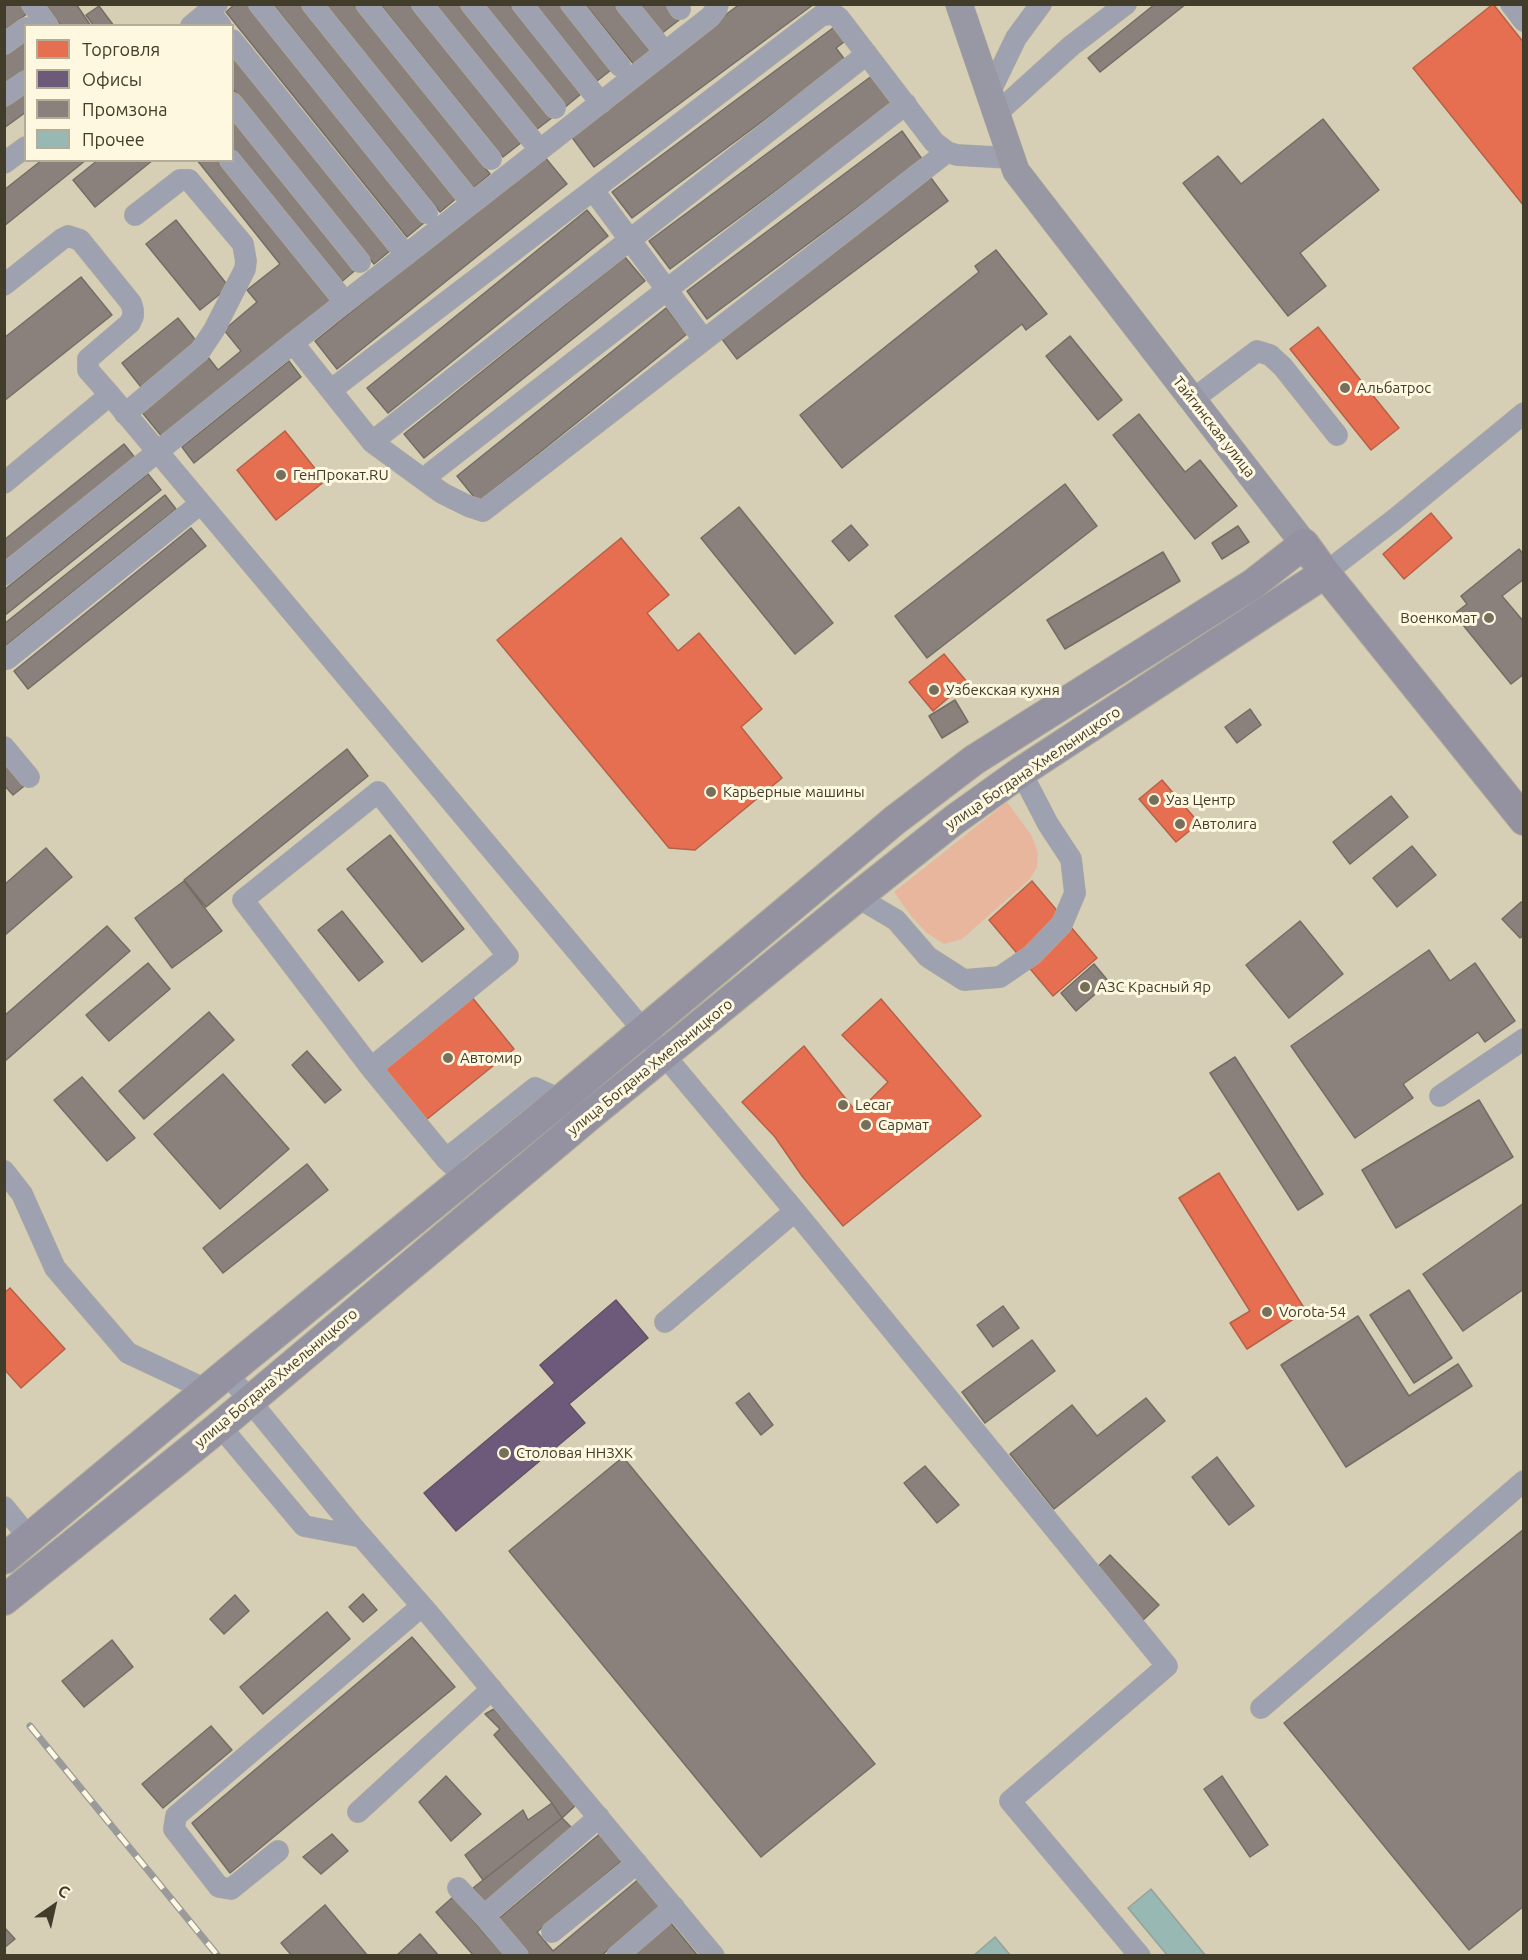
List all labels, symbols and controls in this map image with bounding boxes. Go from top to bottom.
legend [24,24,234,162]
text: Торговля [82,39,160,59]
text: Офисы [82,69,142,89]
text: Промзона [82,99,167,119]
text: Прочее [82,129,145,149]
street label: Тайгинская улица [1169,373,1259,481]
place label: Альбатрос [1357,379,1431,397]
marker: Альбатрос [1338,381,1352,395]
place label: ГенПрокат.RU [293,466,389,484]
marker: ГенПрокат.RU [274,468,288,482]
place label: Военкомат [1400,609,1477,627]
marker: Военкомат [1482,611,1496,625]
place label: Узбекская кухня [946,681,1060,699]
marker: Узбекская кухня [927,683,941,697]
street label: улица Богдана Хмельницкого [942,703,1124,833]
place label: Карьерные машины [723,783,865,801]
marker: Карьерные машины [704,785,718,799]
place label: Уаз Центр [1166,791,1236,809]
marker: Уаз Центр [1147,793,1161,807]
place label: Автолига [1192,815,1257,833]
marker: Автолига [1173,817,1187,831]
place label: АЗС Красный Яр [1097,978,1211,996]
marker: АЗС Красный Яр [1078,980,1092,994]
street label: улица Богдана Хмельницкого [564,995,736,1139]
place label: Автомир [460,1049,522,1067]
marker: Автомир [441,1051,455,1065]
place label: Lecar [855,1096,891,1114]
marker: Lecar [836,1098,850,1112]
place label: Сармат [878,1116,929,1134]
marker: Сармат [859,1118,873,1132]
place label: Vorota-54 [1279,1303,1346,1321]
street label: улица Богдана Хмельницкого [191,1305,361,1451]
marker: Vorota-54 [1260,1305,1274,1319]
place label: Столовая ННЗХК [516,1444,633,1462]
marker: Столовая ННЗХК [497,1446,511,1460]
north arrow [24,1876,84,1936]
text: С [55,1881,73,1901]

